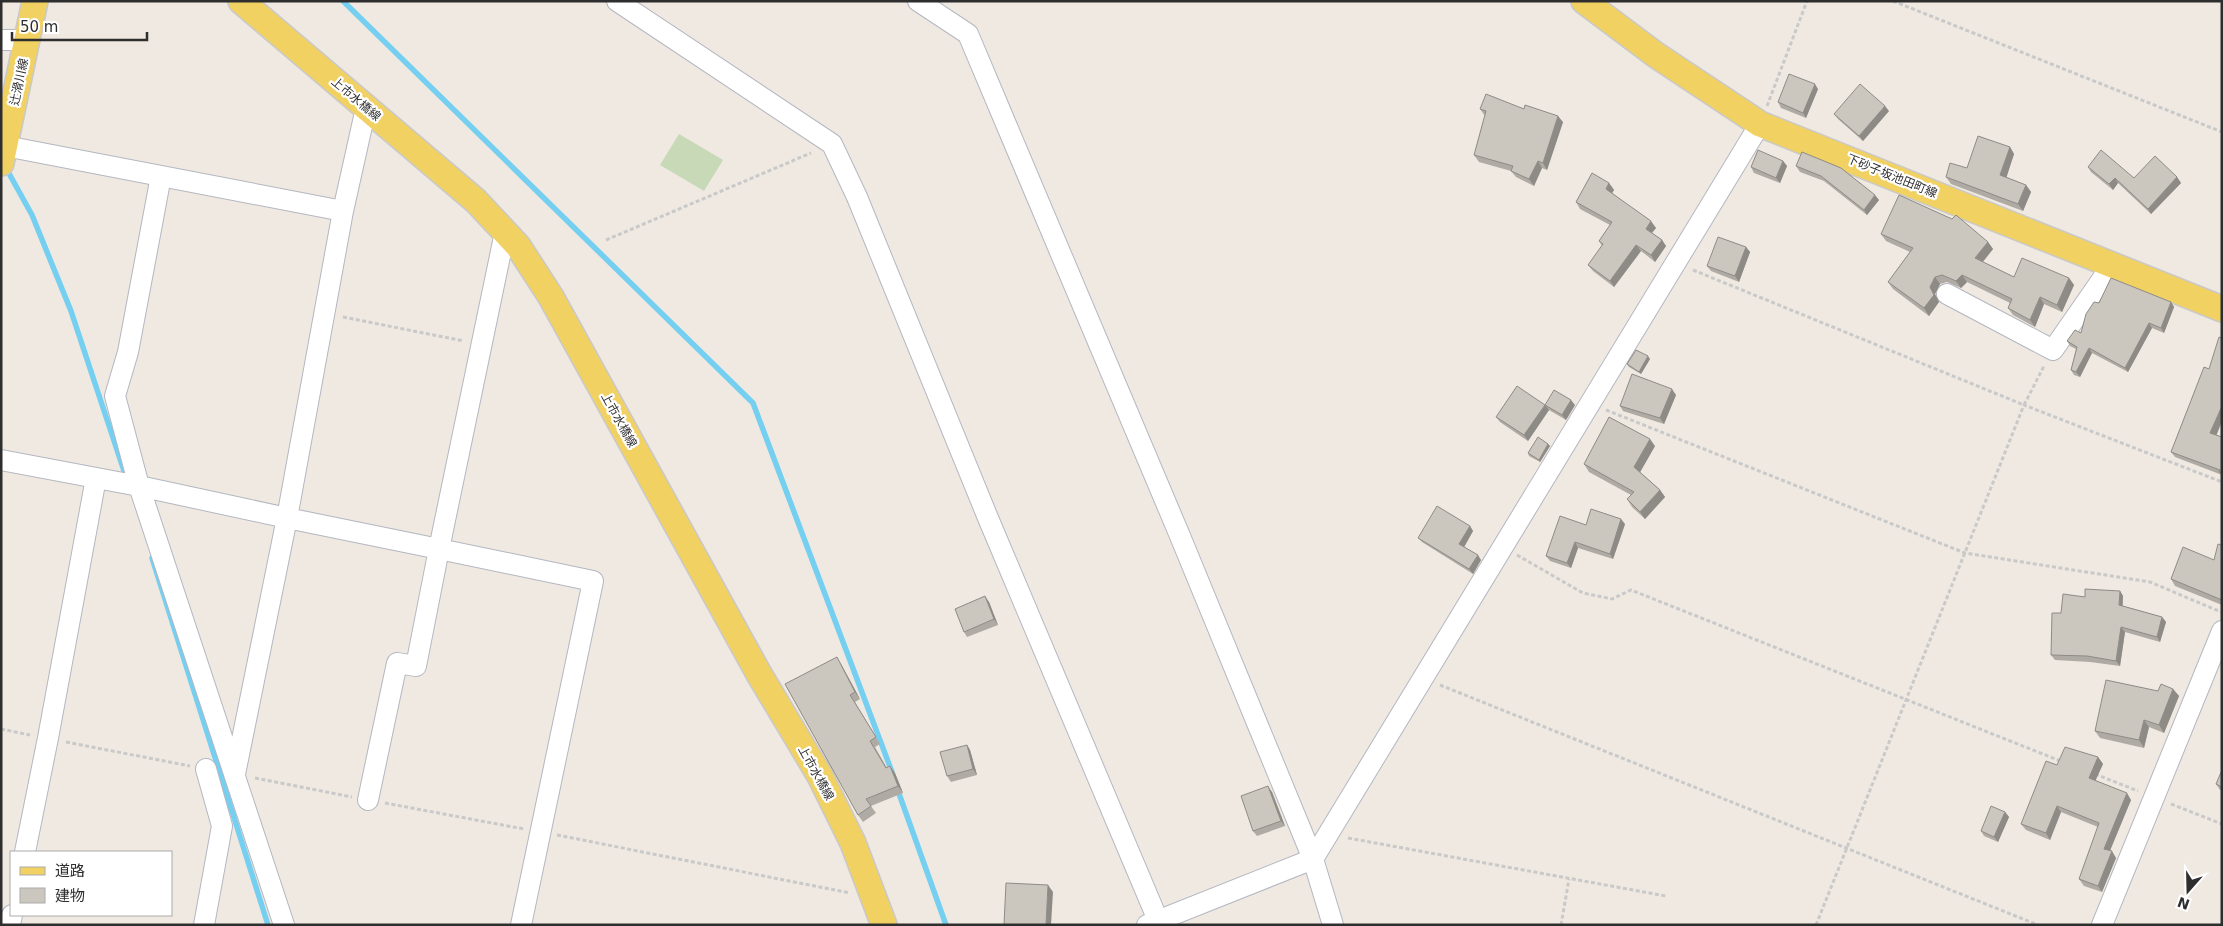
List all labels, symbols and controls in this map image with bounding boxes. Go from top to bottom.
scale bar [12,10,148,42]
text: 50 m [20,18,58,36]
street label: 辻滑川線 [7,57,31,107]
street label: 上市水橋線 [329,74,383,124]
street label: 下砂子坂池田町線 [1845,152,1939,200]
street label: 上市水橋線 [598,390,640,450]
street label: 上市水橋線 [795,743,837,803]
legend [10,851,172,916]
text: 道路 [55,862,85,880]
north arrow [2163,866,2213,916]
text: 建物 [55,887,85,905]
text: N [2175,894,2192,913]

